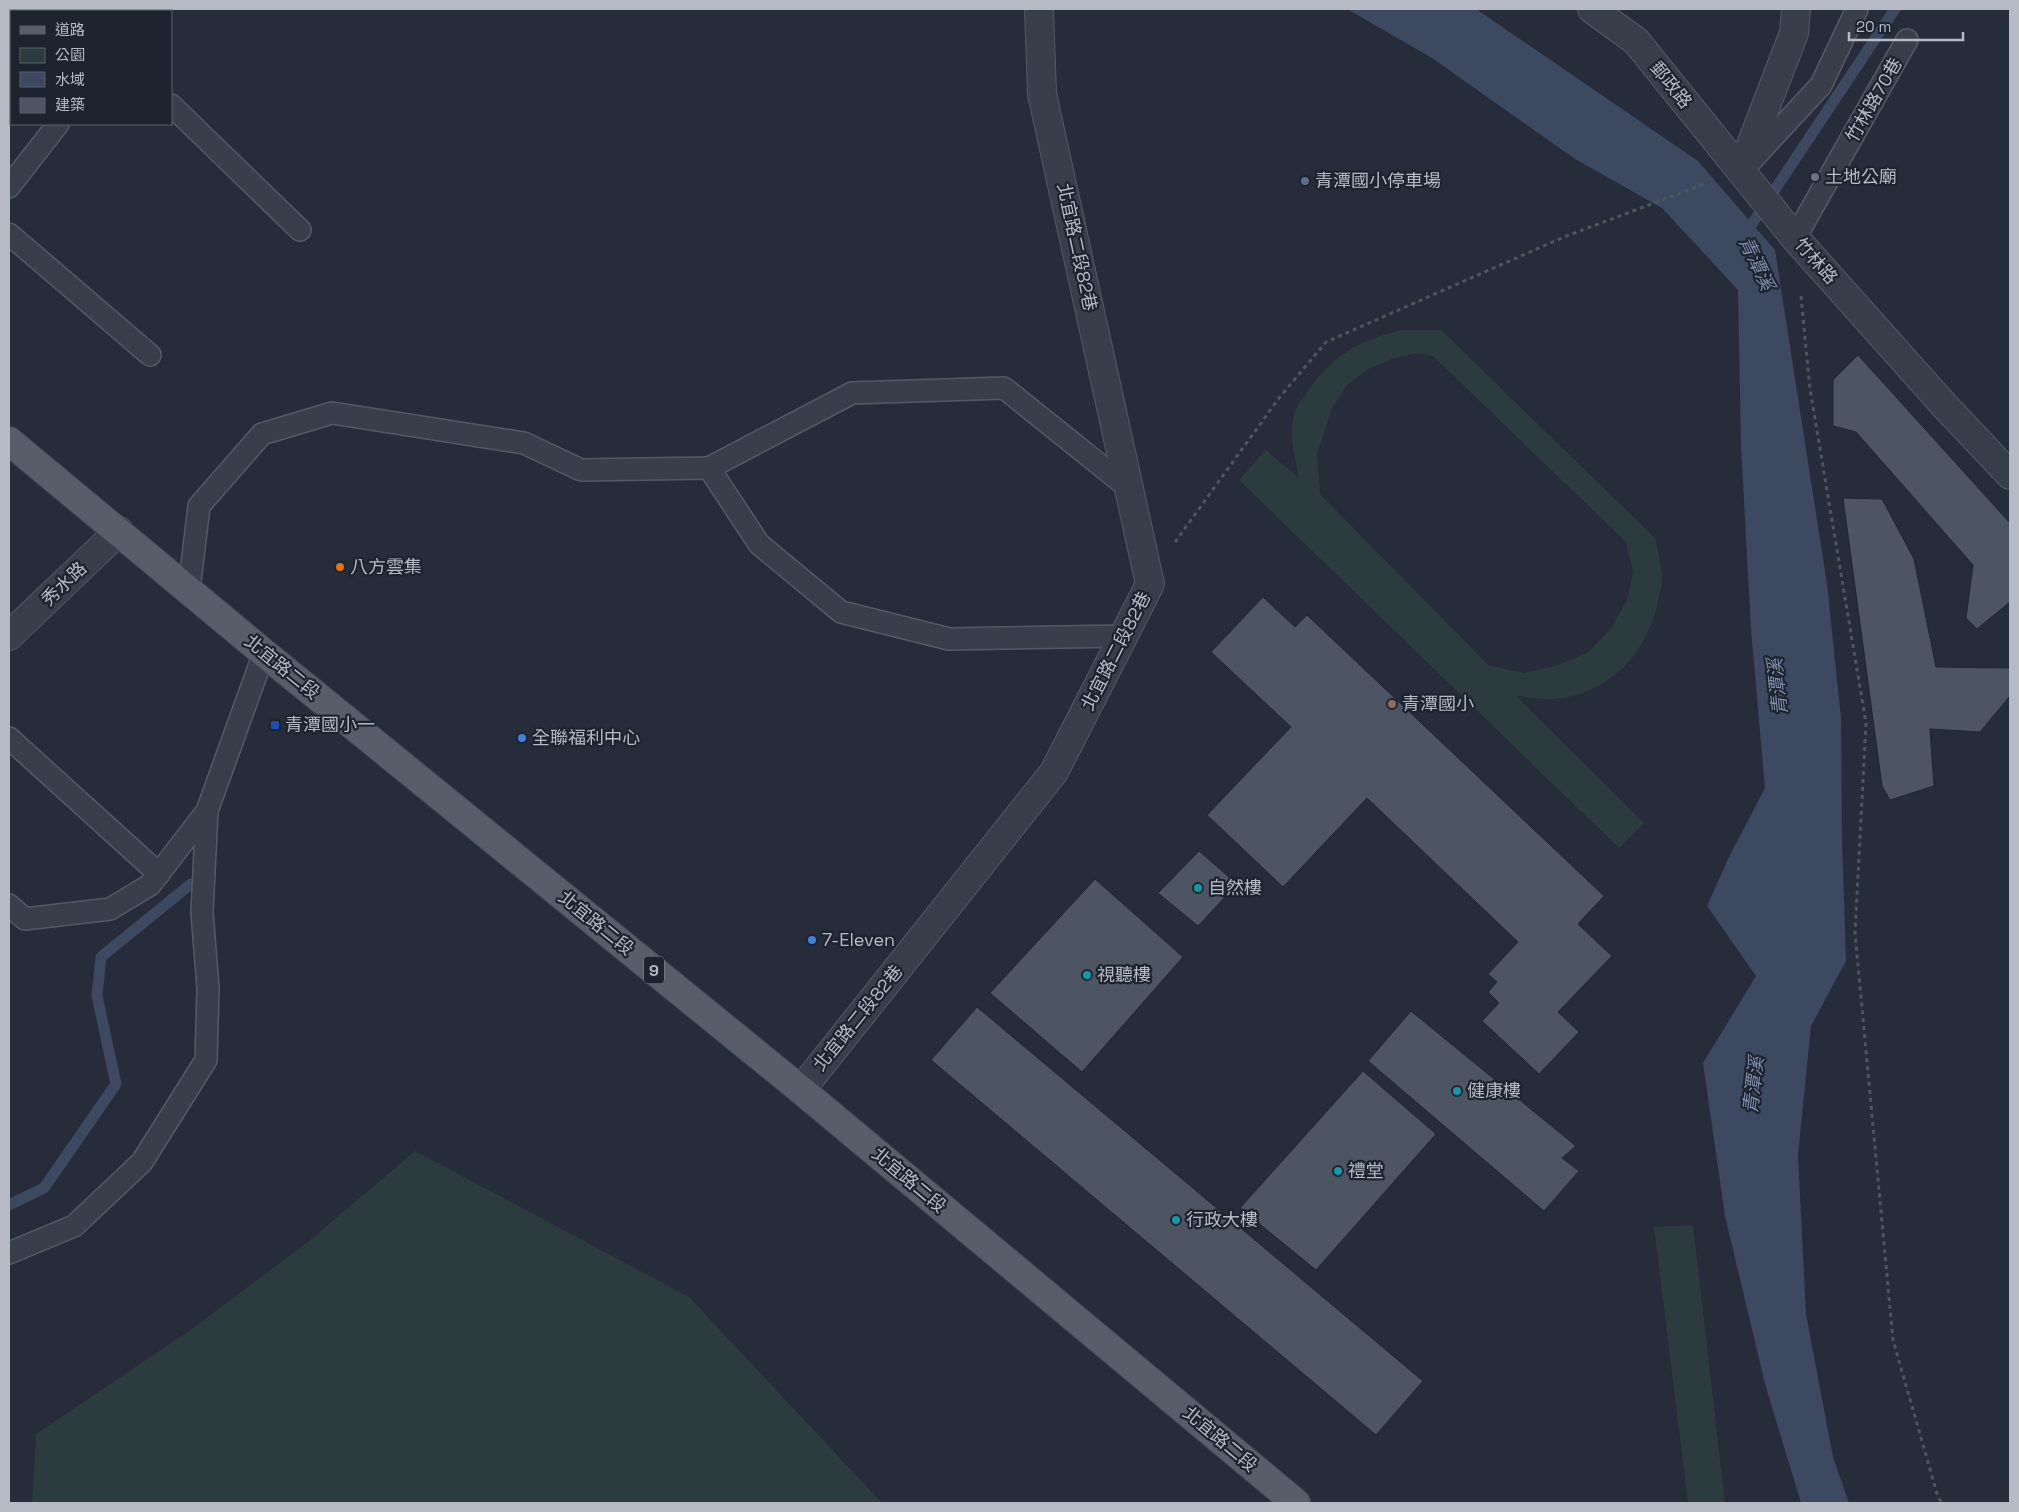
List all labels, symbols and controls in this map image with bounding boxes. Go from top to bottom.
legend [10,10,172,125]
scale bar [1849,10,1963,42]
text: 20 m [1856,17,1891,36]
text: 道路 [55,20,85,39]
text: 公園 [55,45,85,64]
street label: 竹林路70巷 [1840,53,1907,146]
street label: 郵政路 [1645,56,1697,113]
text: 水域 [55,70,85,89]
text: 建築 [55,95,85,114]
place label: 土地公廟 [1825,165,1897,188]
place label: 青潭國小停車場 [1315,169,1441,192]
marker: 土地公廟 [1809,171,1821,183]
marker: 青潭國小停車場 [1299,175,1311,187]
street label: 北宜路二段82巷 [1053,181,1102,313]
water label: 青潭溪 [1733,232,1781,297]
street label: 竹林路 [1790,233,1843,289]
place label: 八方雲集 [350,555,422,578]
street label: 秀水路 [36,557,91,611]
marker: 八方雲集 [334,561,346,573]
street label: 北宜路二段82巷 [1076,588,1155,714]
street label: 北宜路二段 [240,629,325,704]
water label: 青潭溪 [1762,654,1793,717]
place label: 青潭國小 [1402,692,1474,715]
marker: 青潭國小 [1386,698,1398,710]
place label: 青潭國小一 [285,713,375,736]
marker: 青潭國小一 [269,719,281,731]
place label: 全聯福利中心 [532,726,640,749]
marker: 全聯福利中心 [516,732,528,744]
place label: 自然樓 [1208,876,1262,899]
marker: 自然樓 [1192,882,1204,894]
street label: 北宜路二段 [554,885,639,960]
place label: 7-Eleven [822,928,895,951]
marker: 7-Eleven [806,934,818,946]
road number: 9 [644,956,664,984]
street label: 北宜路二段82巷 [808,960,907,1075]
place label: 視聽樓 [1097,963,1151,986]
marker: 視聽樓 [1081,969,1093,981]
water label: 青潭溪 [1738,1052,1770,1115]
place label: 健康樓 [1467,1079,1521,1102]
marker: 健康樓 [1451,1085,1463,1097]
street label: 北宜路二段 [867,1142,951,1217]
place label: 禮堂 [1348,1159,1384,1182]
marker: 禮堂 [1332,1165,1344,1177]
place label: 行政大樓 [1186,1208,1258,1231]
marker: 行政大樓 [1170,1214,1182,1226]
street label: 北宜路二段 [1178,1401,1262,1476]

